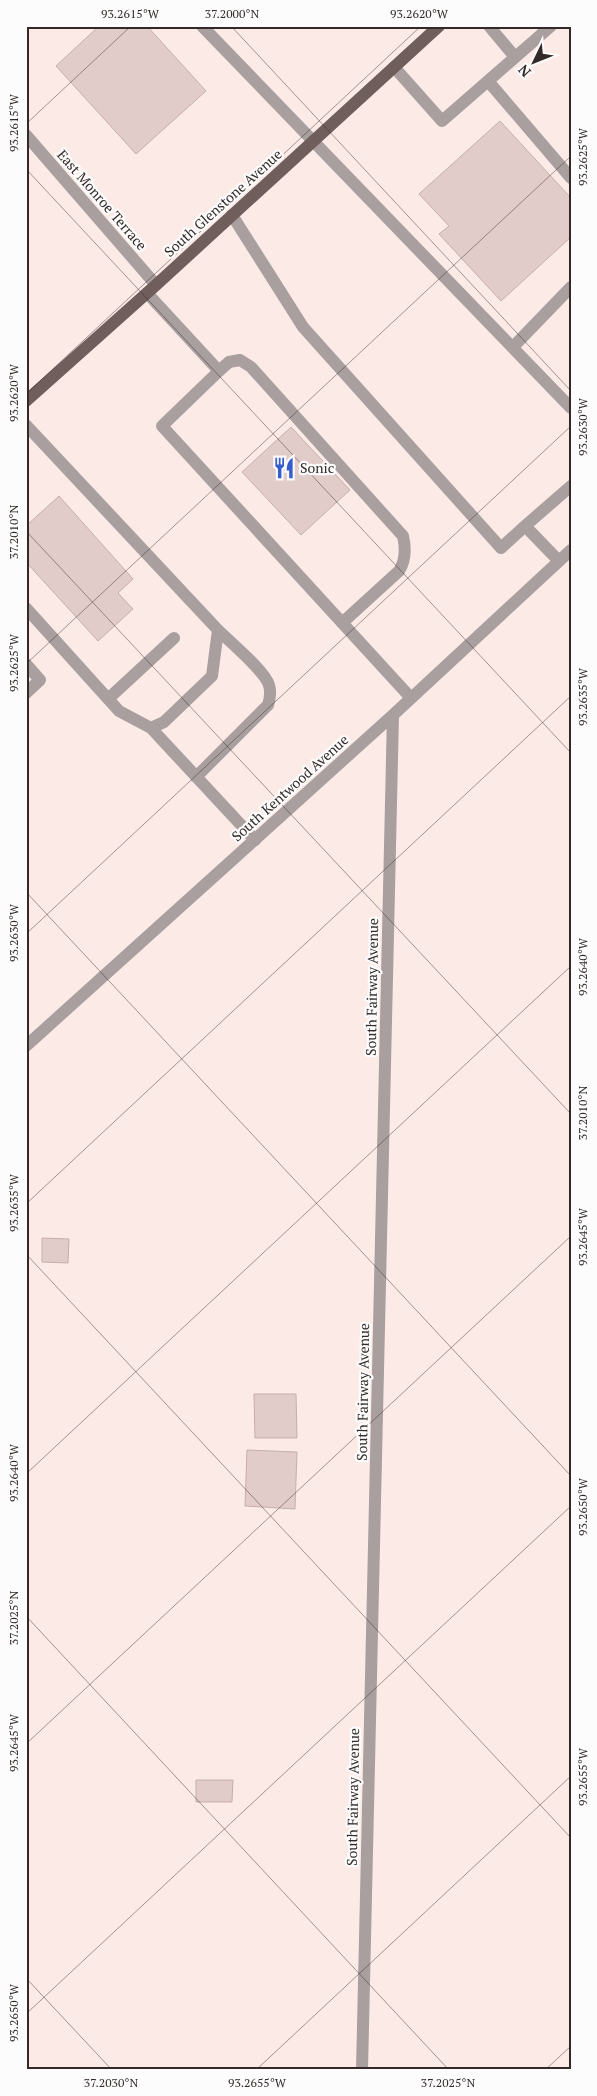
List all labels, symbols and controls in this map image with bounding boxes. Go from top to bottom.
text: 93.2615°W [101,6,160,21]
text: 37.2000°N [205,6,259,21]
text: 93.2620°W [390,6,449,21]
north arrow [510,38,560,88]
text: N [513,61,535,82]
text: 93.2615°W [6,93,21,152]
text: 93.2625°W [575,127,590,186]
street label: East Monroe Terrace [53,145,151,254]
street label: South Glenstone Avenue [160,145,286,261]
text: 93.2620°W [6,363,21,422]
text: 93.2630°W [575,397,590,456]
restaurant icon: Sonic [271,455,297,481]
place label: Sonic [300,458,334,477]
text: 37.2010°N [6,505,21,559]
text: 93.2625°W [6,633,21,692]
text: 93.2635°W [575,667,590,726]
street label: South Kentwood Avenue [227,730,352,845]
text: 93.2630°W [6,903,21,962]
street label: South Fairway Avenue [361,918,382,1056]
text: 93.2640°W [575,937,590,996]
text: 37.2010°N [575,1086,590,1140]
text: 93.2635°W [6,1173,21,1232]
text: 93.2645°W [575,1207,590,1266]
street label: South Fairway Avenue [352,1323,373,1461]
text: 93.2640°W [6,1443,21,1502]
text: 93.2650°W [575,1477,590,1536]
text: 37.2025°N [6,1591,21,1645]
text: 93.2645°W [6,1713,21,1772]
street label: South Fairway Avenue [342,1728,363,1866]
text: 93.2655°W [575,1747,590,1806]
text: 93.2650°W [6,1983,21,2042]
text: 37.2030°N [84,2075,138,2090]
text: 93.2655°W [228,2075,287,2090]
text: 37.2025°N [421,2075,475,2090]

